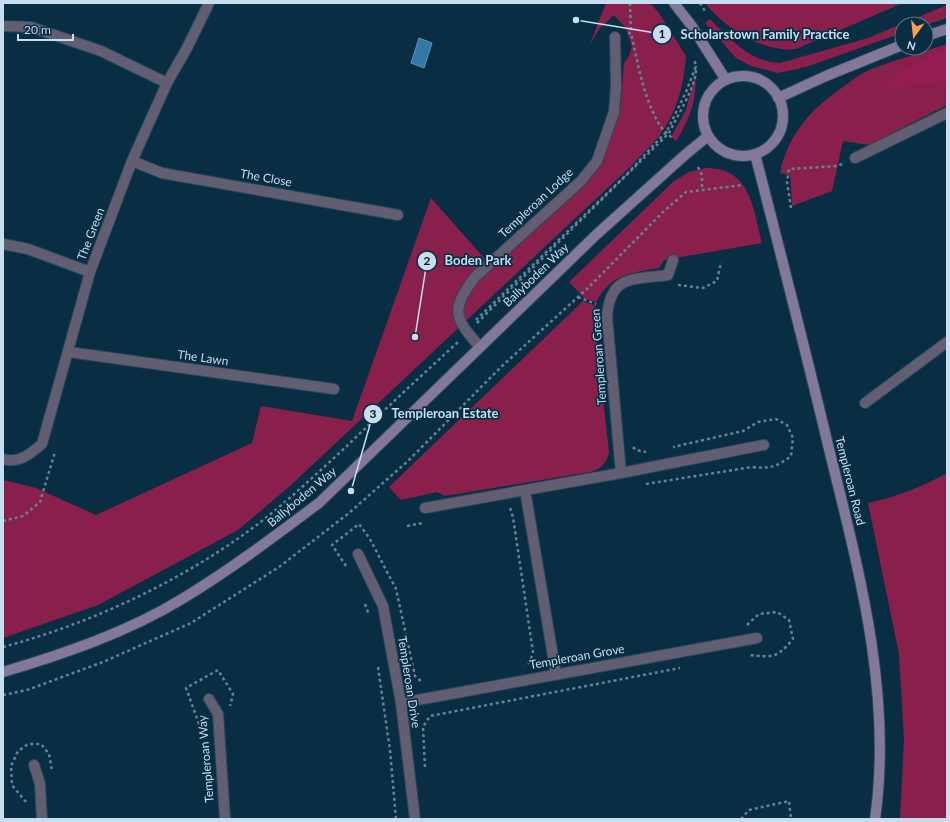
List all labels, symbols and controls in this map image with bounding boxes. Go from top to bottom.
scale bar [18,16,73,42]
north arrow [894,16,934,56]
text: 20 m [24,22,51,37]
callout: Scholarstown Family Practice [652,22,858,47]
text: 1 [659,26,666,41]
text: Scholarstown Family Practice [681,26,849,42]
text: N [906,39,917,54]
street label: Templeroan Lodge [495,164,576,241]
street label: The Close [239,166,293,189]
street label: The Green [74,205,107,262]
street label: Ballyboden Way [500,239,572,310]
callout: Boden Park [417,248,520,273]
text: Boden Park [445,252,512,268]
text: 2 [424,253,431,268]
street label: Templeroan Green [588,308,609,406]
street label: The Lawn [177,347,230,369]
callout: Templeroan Estate [363,401,506,426]
text: Templeroan Estate [391,405,499,421]
text: 3 [370,406,377,421]
street label: Templeroan Road [832,435,869,527]
street label: Ballyboden Way [264,463,340,530]
street label: Templeroan Drive [395,635,424,729]
street label: Templeroan Grove [528,641,626,672]
street label: Templeroan Way [194,714,217,804]

